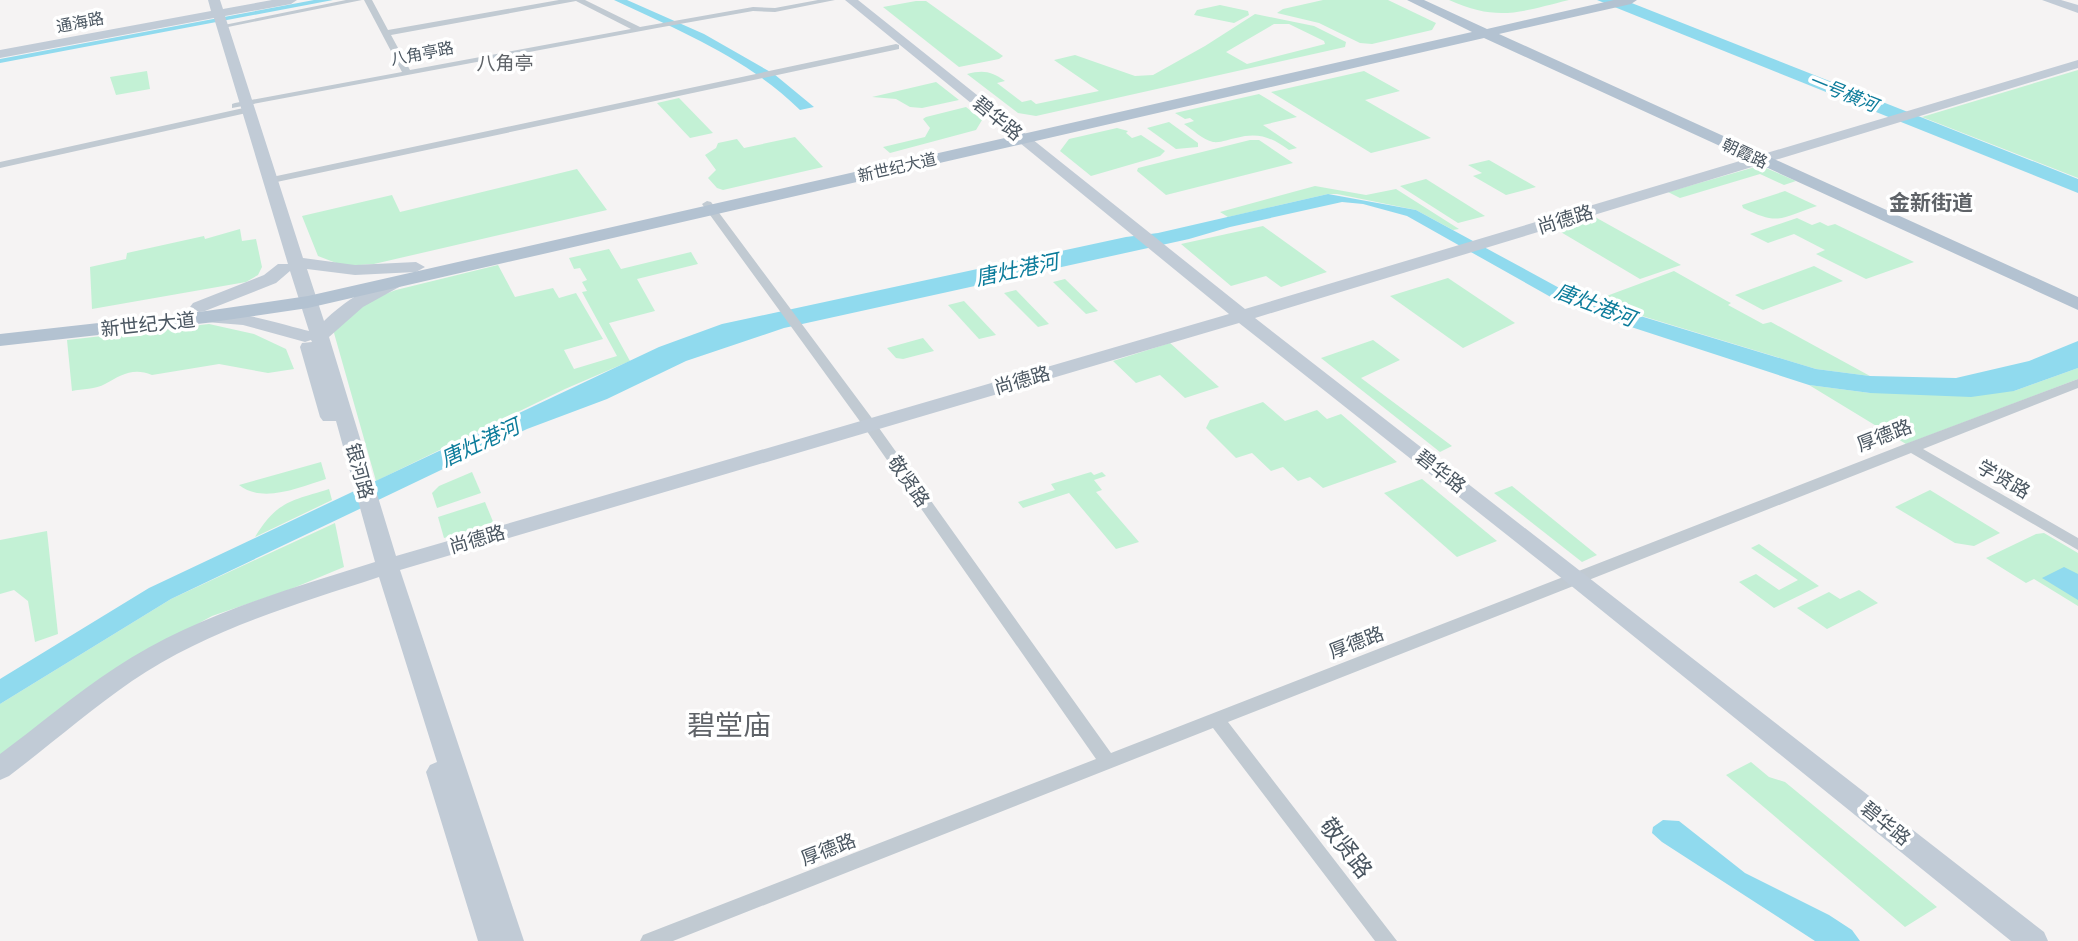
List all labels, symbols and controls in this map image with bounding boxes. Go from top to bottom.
street label: 通海路 [55,8,105,36]
street label: 八角亭路 [389,37,455,69]
district label: 八角亭 [476,51,534,74]
water label: 一号横河 [1806,68,1884,117]
street label: 碧华路 [969,91,1028,144]
street label: 朝霞路 [1719,134,1771,172]
street label: 新世纪大道 [856,148,938,186]
district label: 金新街道 [1889,189,1973,215]
street label: 尚德路 [1534,199,1595,238]
water label: 唐灶港河 [973,247,1064,290]
water label: 唐灶港河 [1551,277,1643,333]
street label: 新世纪大道 [99,307,196,340]
street label: 尚德路 [991,361,1052,398]
water label: 唐灶港河 [436,411,527,472]
street label: 厚德路 [1853,414,1915,455]
street label: 银河路 [342,440,379,501]
street label: 碧华路 [1412,444,1471,497]
street label: 敬贤路 [884,451,935,511]
street label: 学贤路 [1974,454,2035,503]
street label: 尚德路 [446,520,507,557]
street label: 厚德路 [1325,621,1387,662]
district label: 碧堂庙 [687,708,771,741]
street label: 碧华路 [1857,796,1916,849]
street label: 敬贤路 [1315,812,1379,883]
street label: 厚德路 [797,828,859,869]

